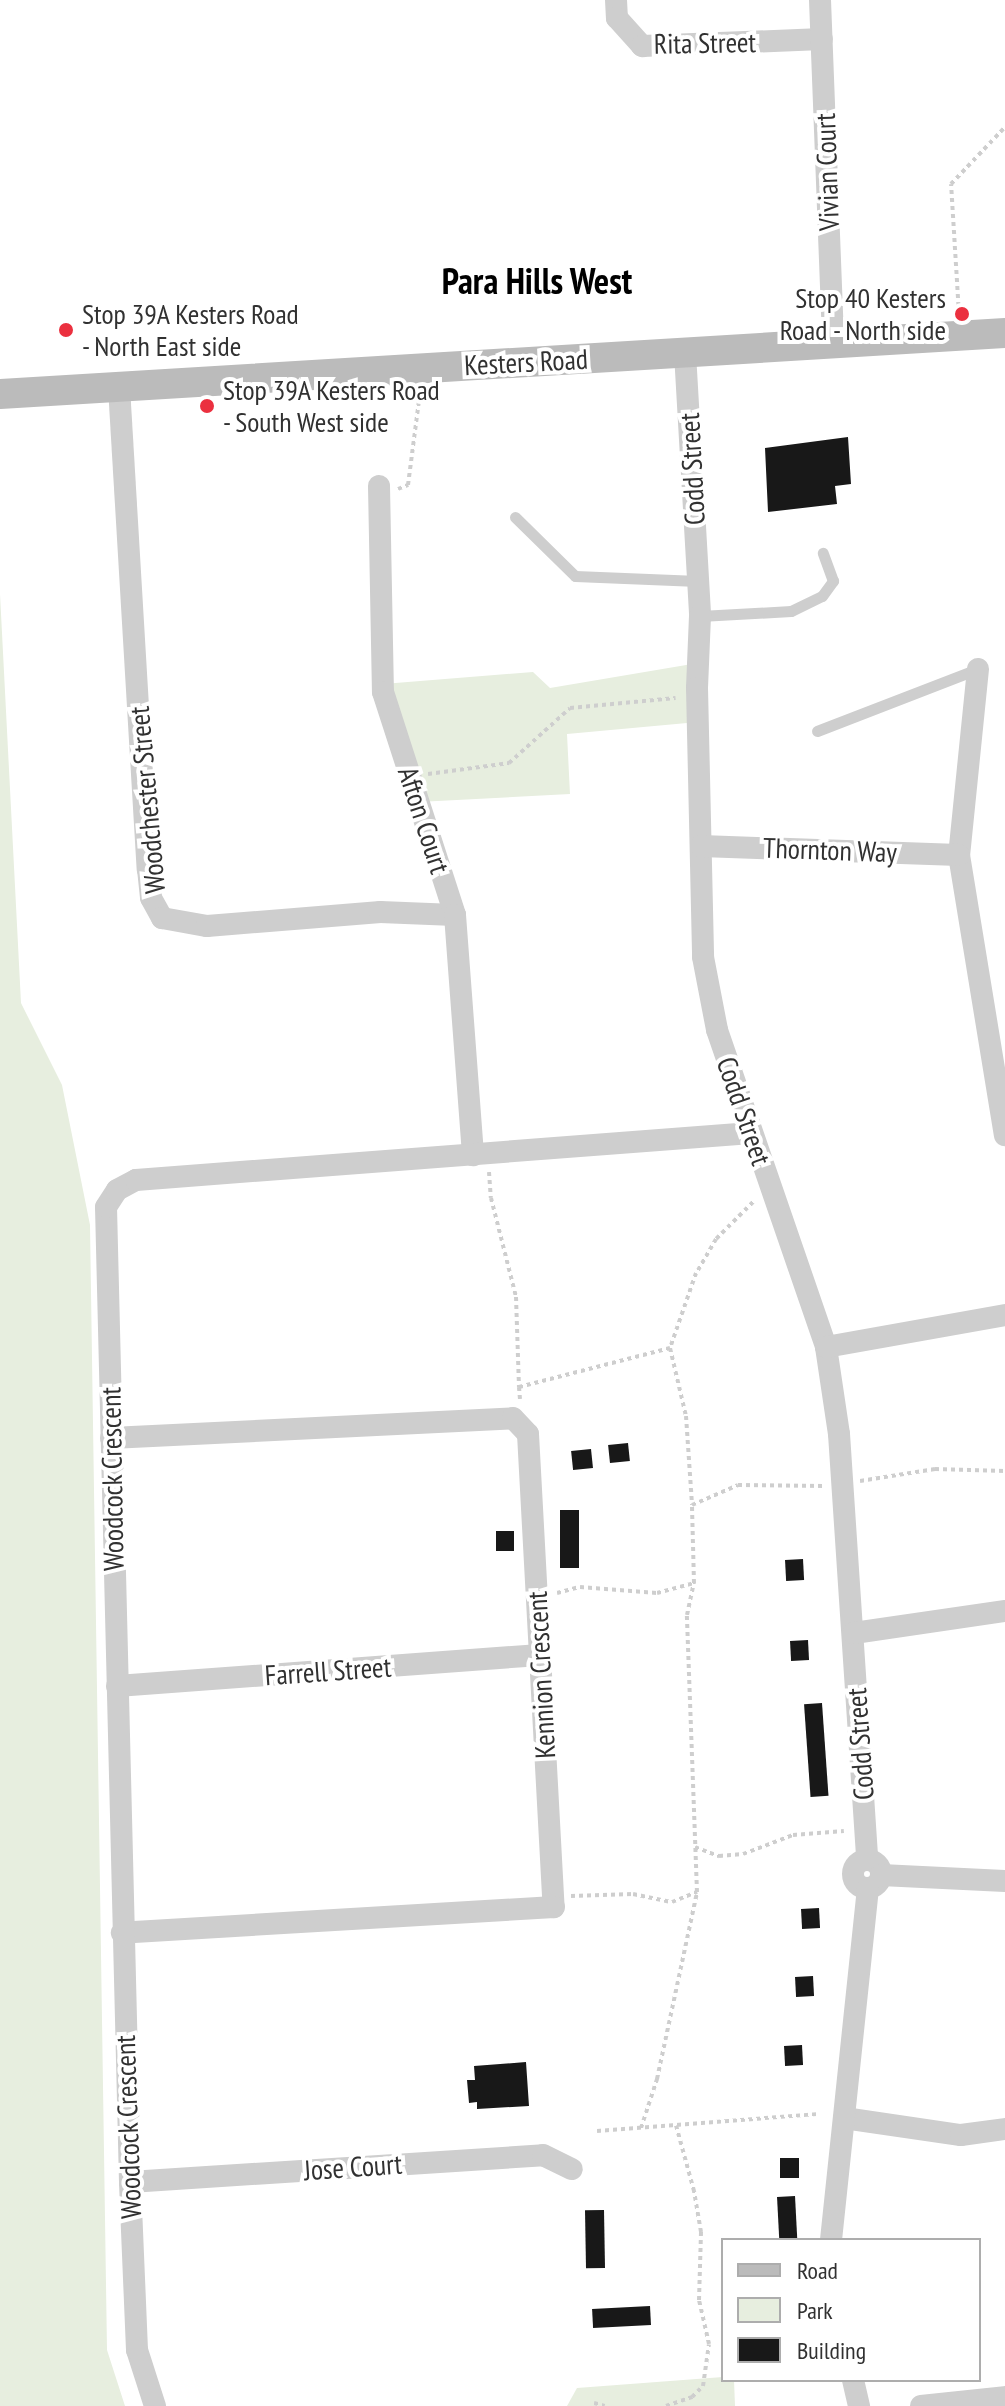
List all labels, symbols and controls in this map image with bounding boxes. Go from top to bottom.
street label: Rita Street [654,25,756,61]
street label: Vivian Court [808,113,846,231]
district label: Para Hills West [441,259,633,303]
place label: Stop 40 Kesters Road - North side [778,281,946,347]
place label: Stop 39A Kesters Road - North East side [82,297,300,363]
marker: Stop 40 Kesters Road - North side [953,305,971,323]
marker: Stop 39A Kesters Road - North East side [57,321,75,339]
street label: Kesters Road [463,342,589,382]
place label: Stop 39A Kesters Road - South West side [223,373,441,439]
marker: Stop 39A Kesters Road - South West side [198,397,216,415]
street label: Codd Street [672,412,712,526]
street label: Woodchester Street [122,705,172,895]
street label: Afton Court [391,762,457,878]
street label: Thornton Way [762,831,898,869]
street label: Codd Street [710,1052,778,1170]
street label: Woodcock Crescent [94,1386,130,1572]
street label: Kennion Crescent [520,1591,562,1759]
street label: Farrell Street [264,1650,392,1692]
street label: Codd Street [839,1687,881,1801]
street label: Woodcock Crescent [108,2034,148,2220]
street label: Jose Court [303,2147,403,2187]
legend [721,2238,981,2382]
text: Road [797,2255,838,2286]
text: Park [797,2295,833,2326]
text: Building [797,2335,866,2366]

